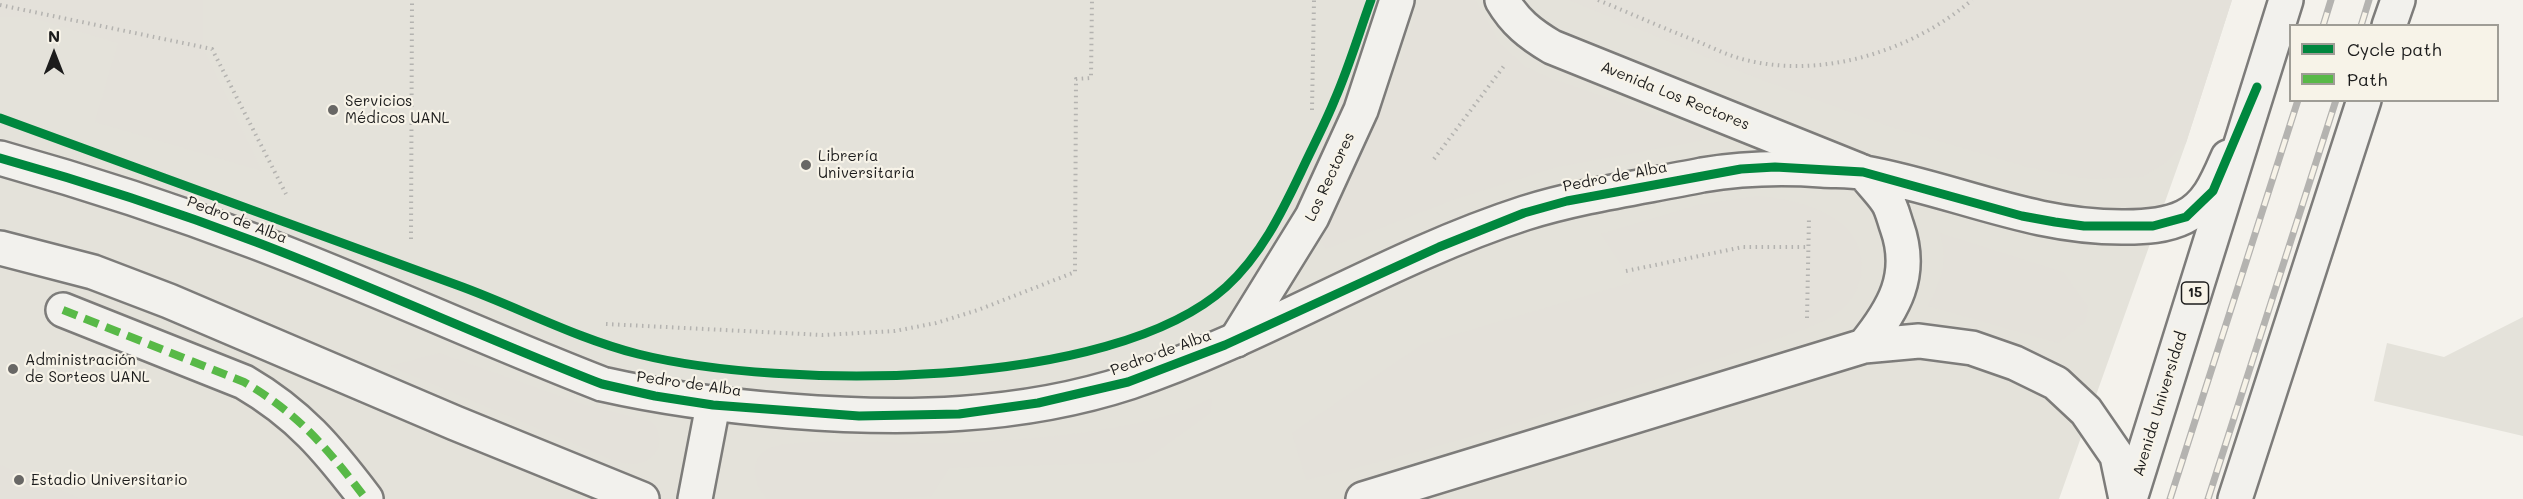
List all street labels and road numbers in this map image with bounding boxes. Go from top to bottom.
street label: Avenida Los Rectores [1598,58,1752,134]
street label: Los Rectores [1302,130,1358,224]
street label: Pedro de Alba [1561,158,1669,196]
street label: Pedro de Alba [184,193,290,247]
road number: 15 [2182,282,2208,304]
street label: Pedro de Alba [1108,326,1214,380]
street label: Avenida Universidad [2129,329,2191,479]
street label: Pedro de Alba [635,368,743,400]

